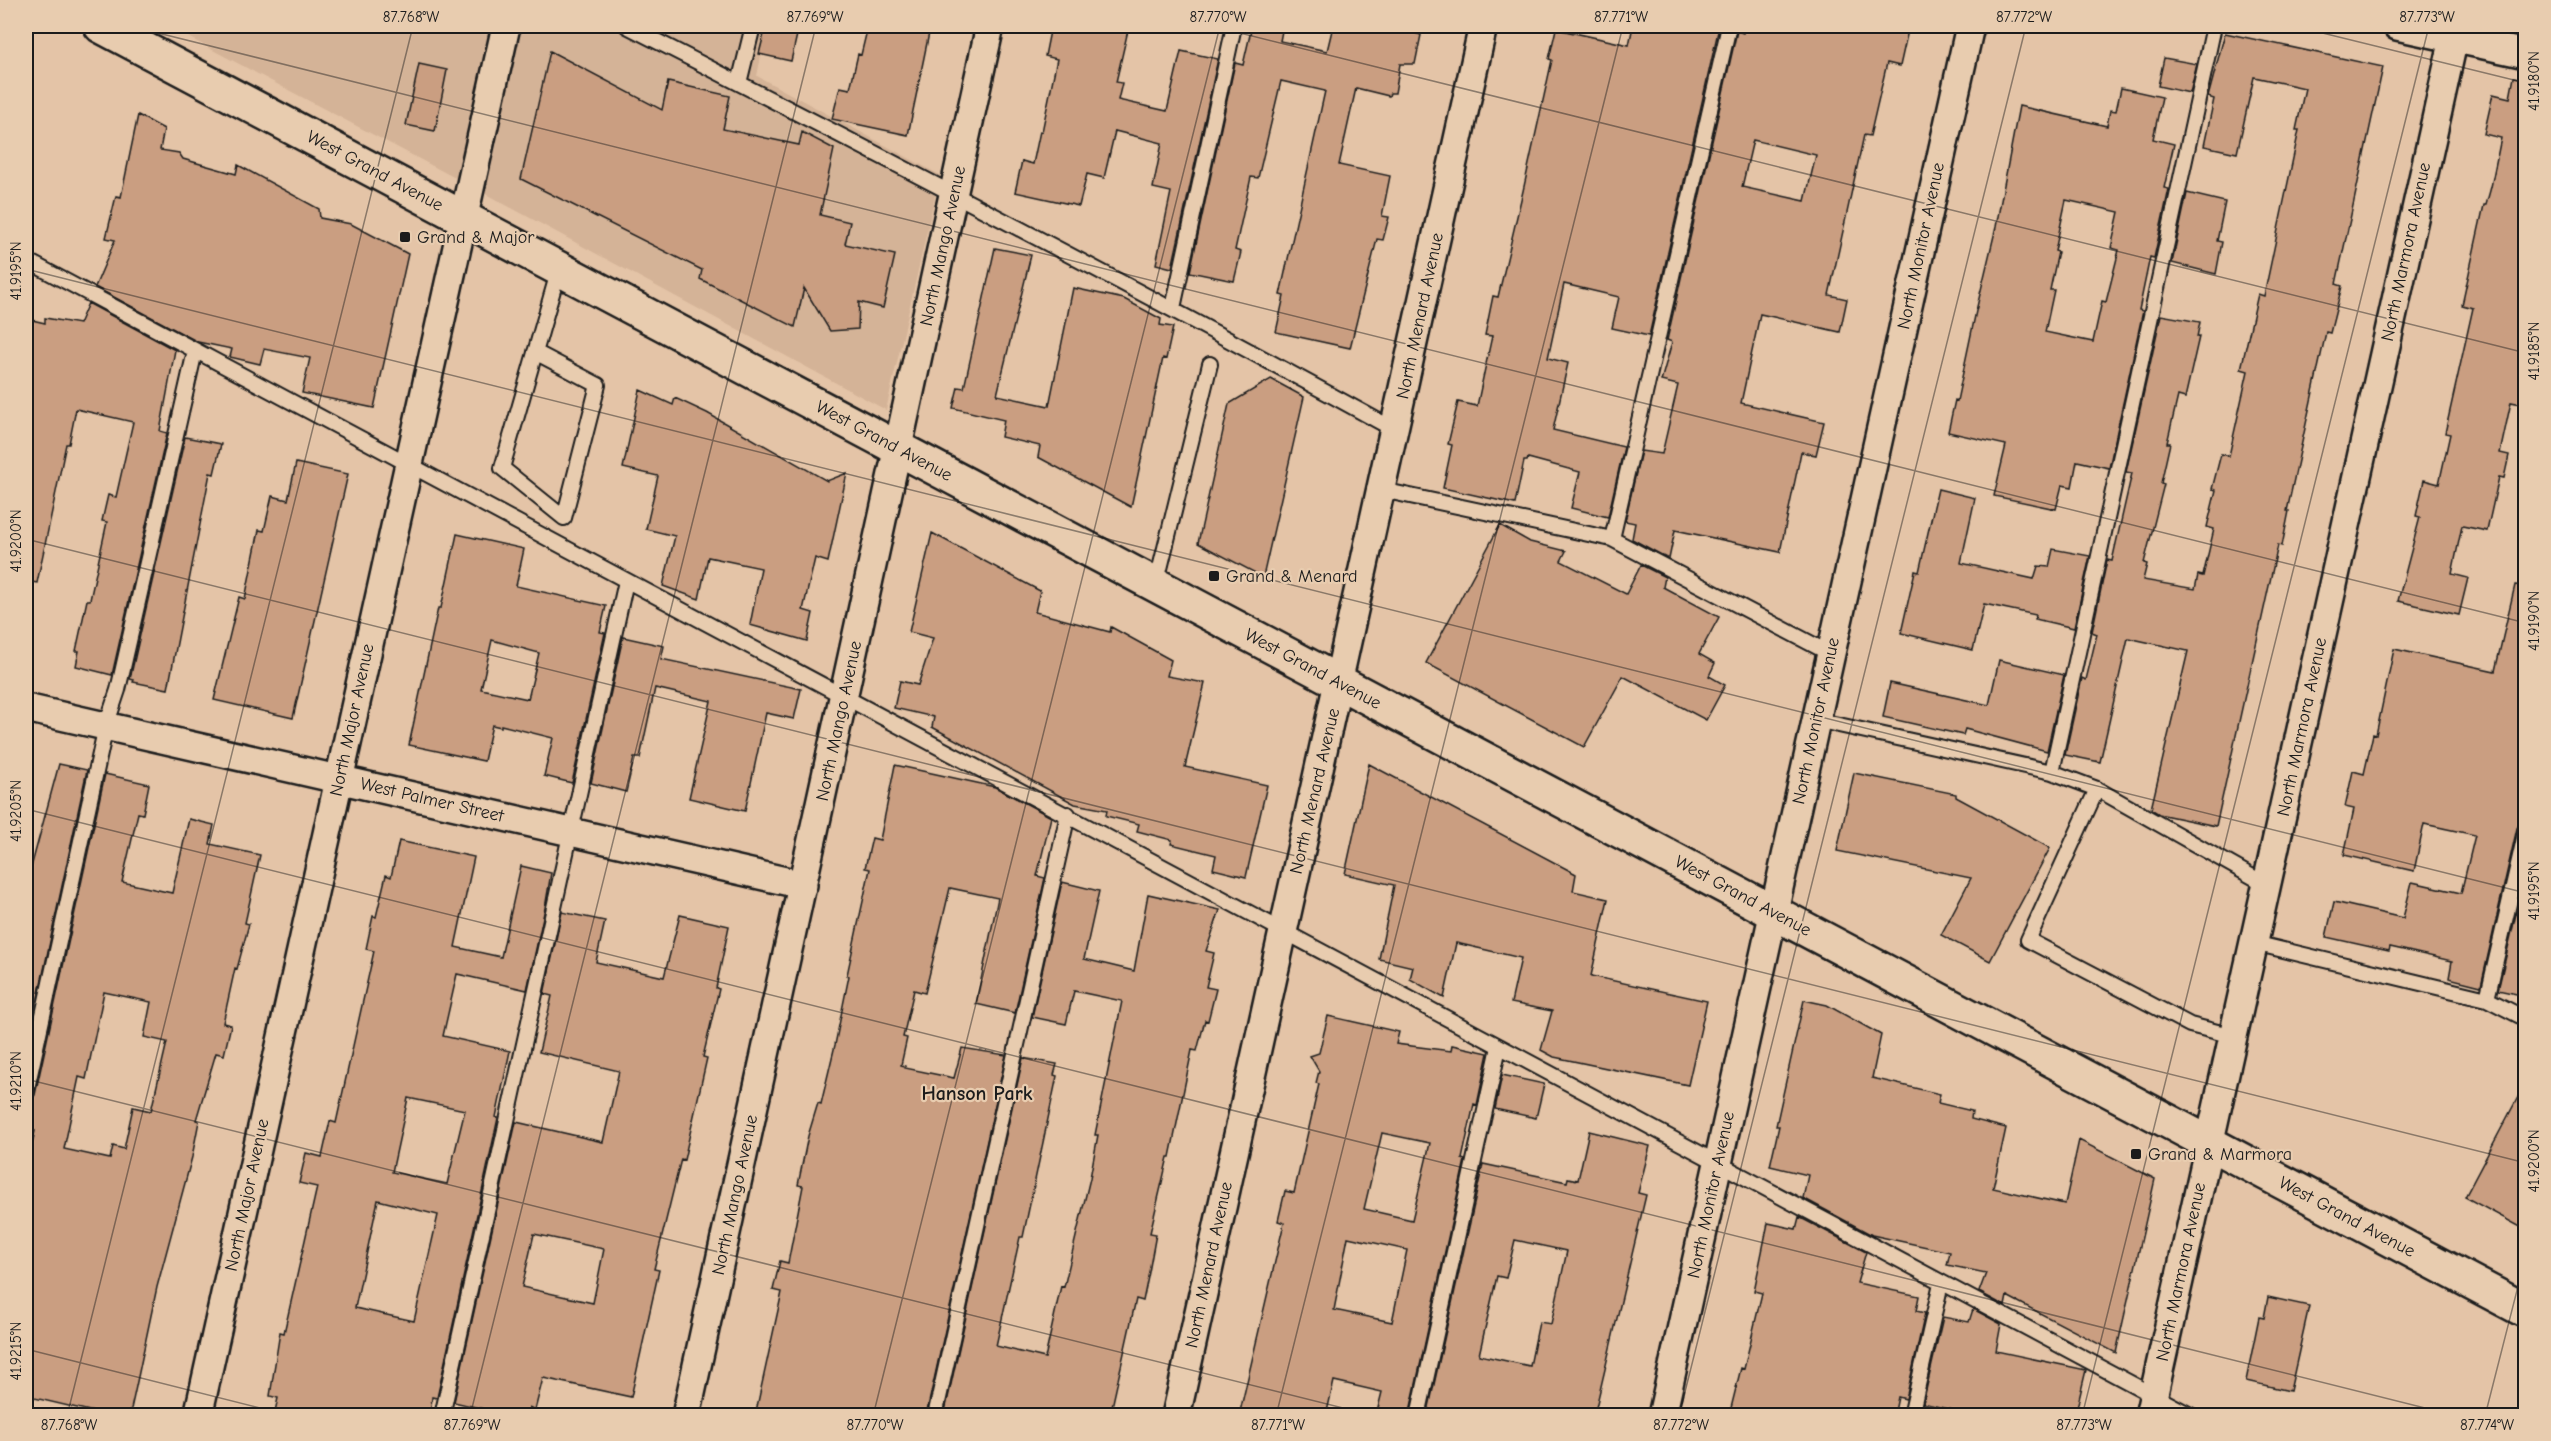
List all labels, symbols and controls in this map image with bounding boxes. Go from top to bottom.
text: 87.768°W [383,8,439,26]
text: 87.769°W [787,8,843,26]
text: 87.770°W [1189,8,1247,26]
text: 87.771°W [1594,8,1648,26]
text: 87.772°W [1996,8,2052,26]
text: 87.773°W [2399,8,2455,26]
text: 41.9180°N [2525,51,2543,111]
street label: West Grand Avenue [303,126,447,216]
street label: North Monitor Avenue [1893,161,1949,331]
street label: North Marmora Avenue [2377,161,2435,343]
street label: North Mango Avenue [916,164,970,328]
place label: Grand & Major [417,227,535,248]
marker: Grand & Major [398,230,412,244]
street label: North Menard Avenue [1392,231,1448,401]
text: 41.9195°N [7,241,25,301]
text: 41.9185°N [2525,322,2543,380]
street label: West Grand Avenue [812,396,956,486]
text: 41.9200°N [7,509,25,573]
place label: Grand & Menard [1226,566,1358,587]
marker: Grand & Menard [1207,569,1221,583]
text: 41.9190°N [2525,591,2543,651]
street label: West Grand Avenue [1241,624,1385,714]
street label: North Monitor Avenue [1788,636,1844,806]
street label: North Marmora Avenue [2273,636,2331,818]
street label: North Mango Avenue [812,639,866,803]
street label: North Major Avenue [326,642,378,798]
street label: North Menard Avenue [1286,706,1344,876]
street label: West Palmer Street [358,773,507,827]
text: 41.9205°N [7,780,25,842]
street label: West Grand Avenue [1671,851,1815,941]
text: 41.9195°N [2525,861,2543,921]
text: 41.9210°N [7,1051,25,1111]
district label: Hanson Park [921,1082,1033,1105]
street label: North Monitor Avenue [1683,1110,1739,1280]
street label: North Mango Avenue [708,1113,762,1277]
street label: North Major Avenue [221,1117,273,1273]
text: 41.9200°N [2525,1129,2543,1193]
place label: Grand & Marmora [2148,1144,2292,1165]
marker: Grand & Marmora [2129,1147,2143,1161]
street label: West Grand Avenue [2275,1172,2419,1262]
street label: North Menard Avenue [1181,1180,1237,1350]
street label: North Marmora Avenue [2152,1181,2210,1363]
text: 41.9215°N [7,1322,25,1380]
text: 87.768°W [41,1416,97,1434]
text: 87.769°W [444,1416,500,1434]
text: 87.770°W [846,1416,904,1434]
text: 87.771°W [1251,1416,1305,1434]
text: 87.772°W [1653,1416,1709,1434]
text: 87.773°W [2056,1416,2112,1434]
text: 87.774°W [2460,1416,2514,1434]

